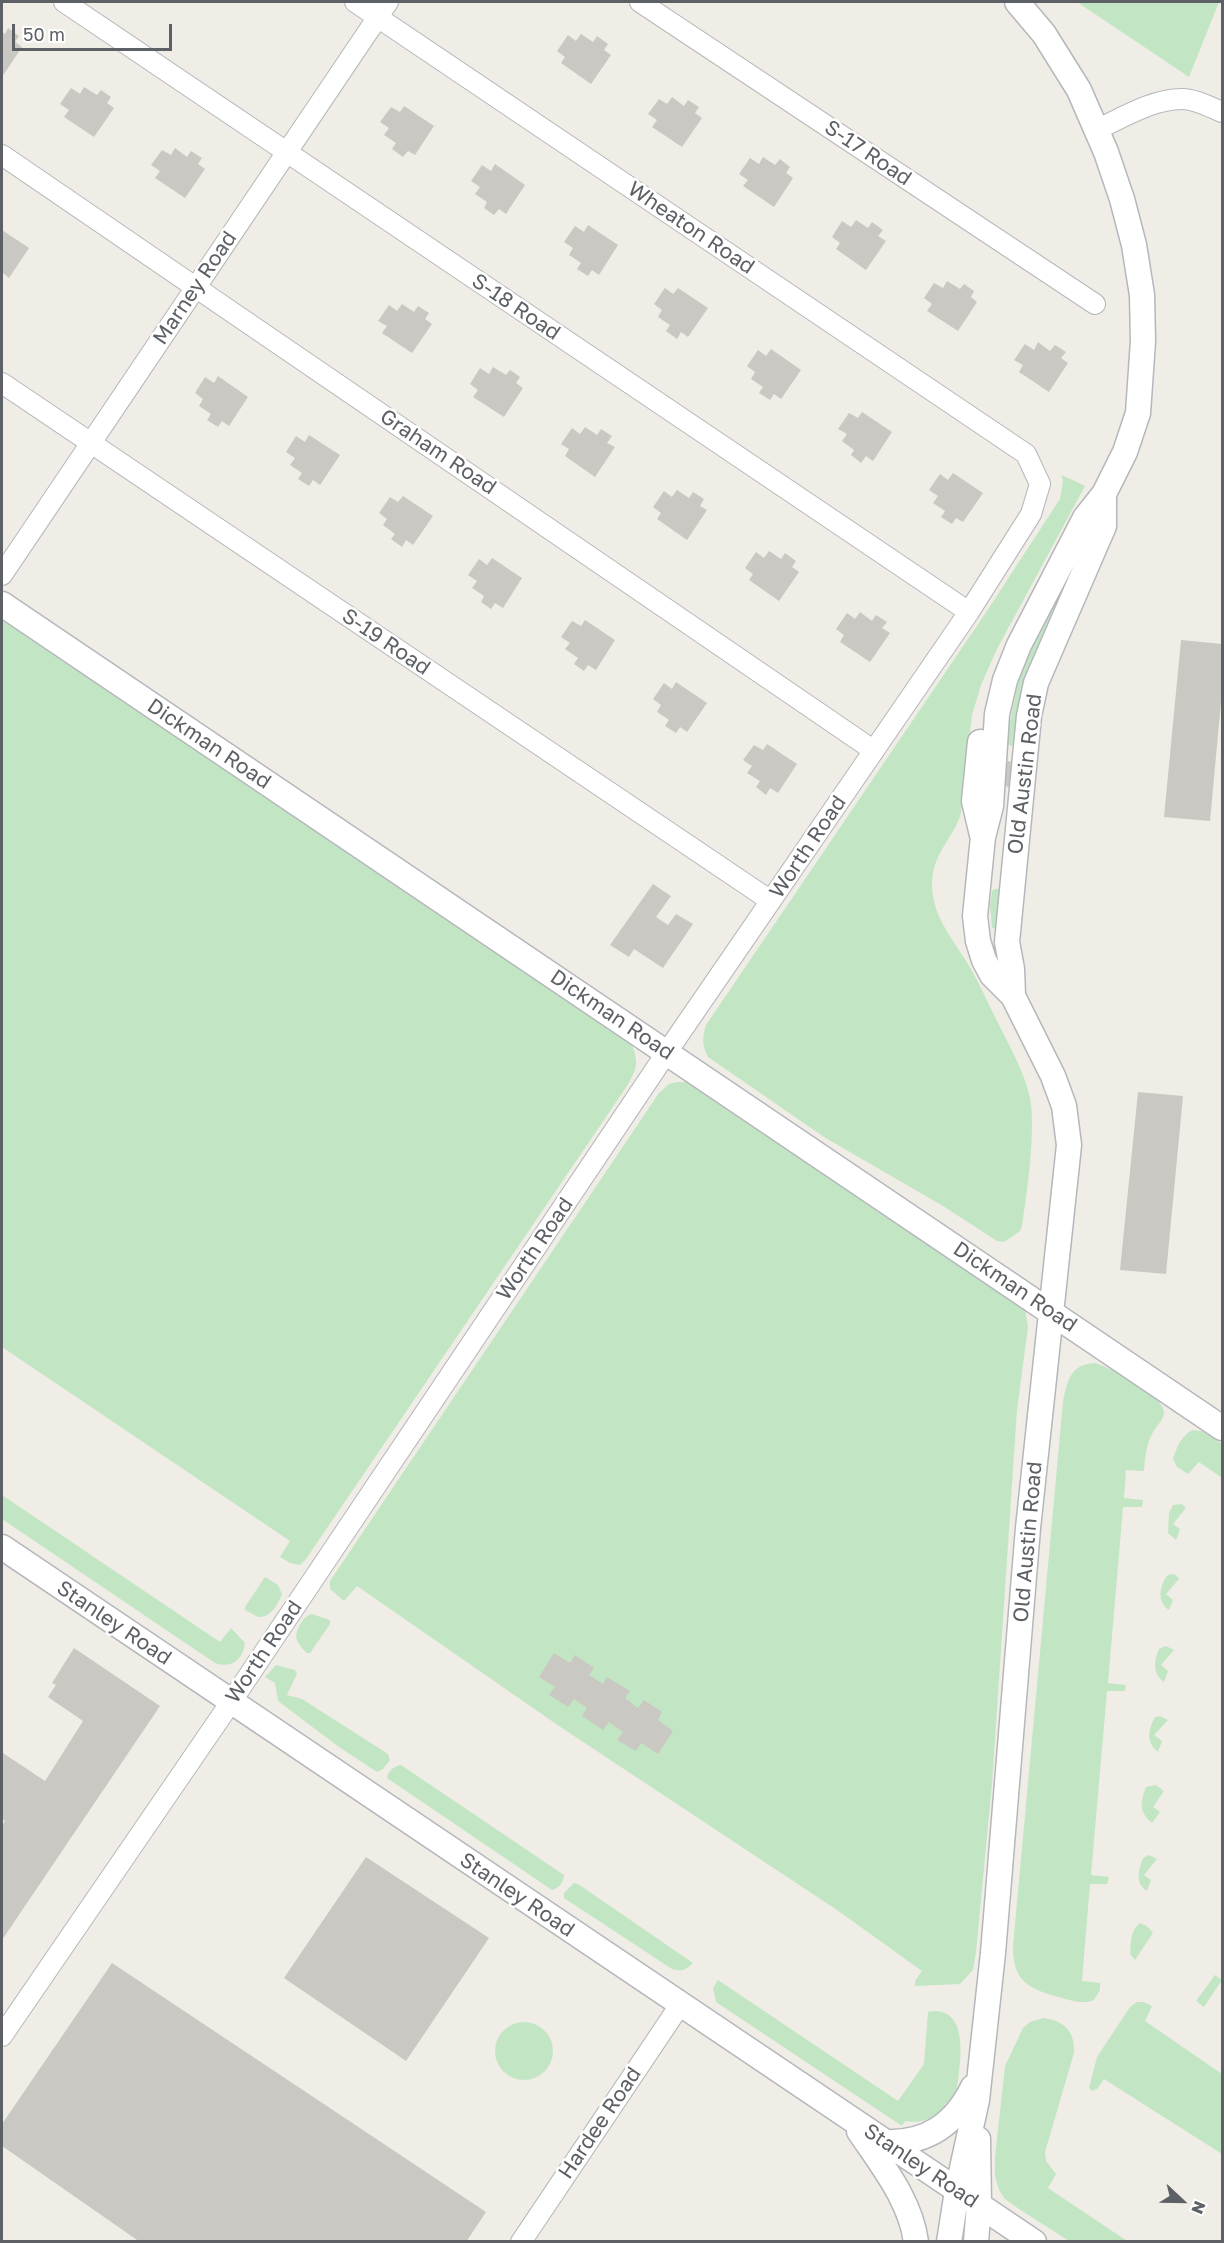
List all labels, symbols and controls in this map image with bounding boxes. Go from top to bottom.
scale bar [15,12,176,50]
text: 50 m [23,23,65,45]
street label: S-17 Road [820,115,916,191]
street label: Wheaton Road [623,176,759,280]
street label: Marney Road [148,227,242,349]
street label: S-18 Road [467,268,565,346]
street label: Graham Road [375,404,501,500]
street label: S-19 Road [337,603,435,681]
street label: Old Austin Road [1003,692,1047,856]
street label: Dickman Road [142,693,276,795]
street label: Worth Road [764,791,852,903]
street label: Dickman Road [545,964,679,1066]
street label: Worth Road [491,1193,579,1305]
street label: Dickman Road [948,1236,1082,1338]
street label: Old Austin Road [1008,1461,1048,1623]
street label: Stanley Road [52,1575,176,1671]
street label: Worth Road [220,1596,308,1708]
street label: Stanley Road [455,1847,579,1943]
street label: Hardee Road [553,2062,647,2184]
street label: Stanley Road [859,2118,983,2214]
north arrow [1152,2171,1212,2231]
text: N [1187,2198,1210,2217]

